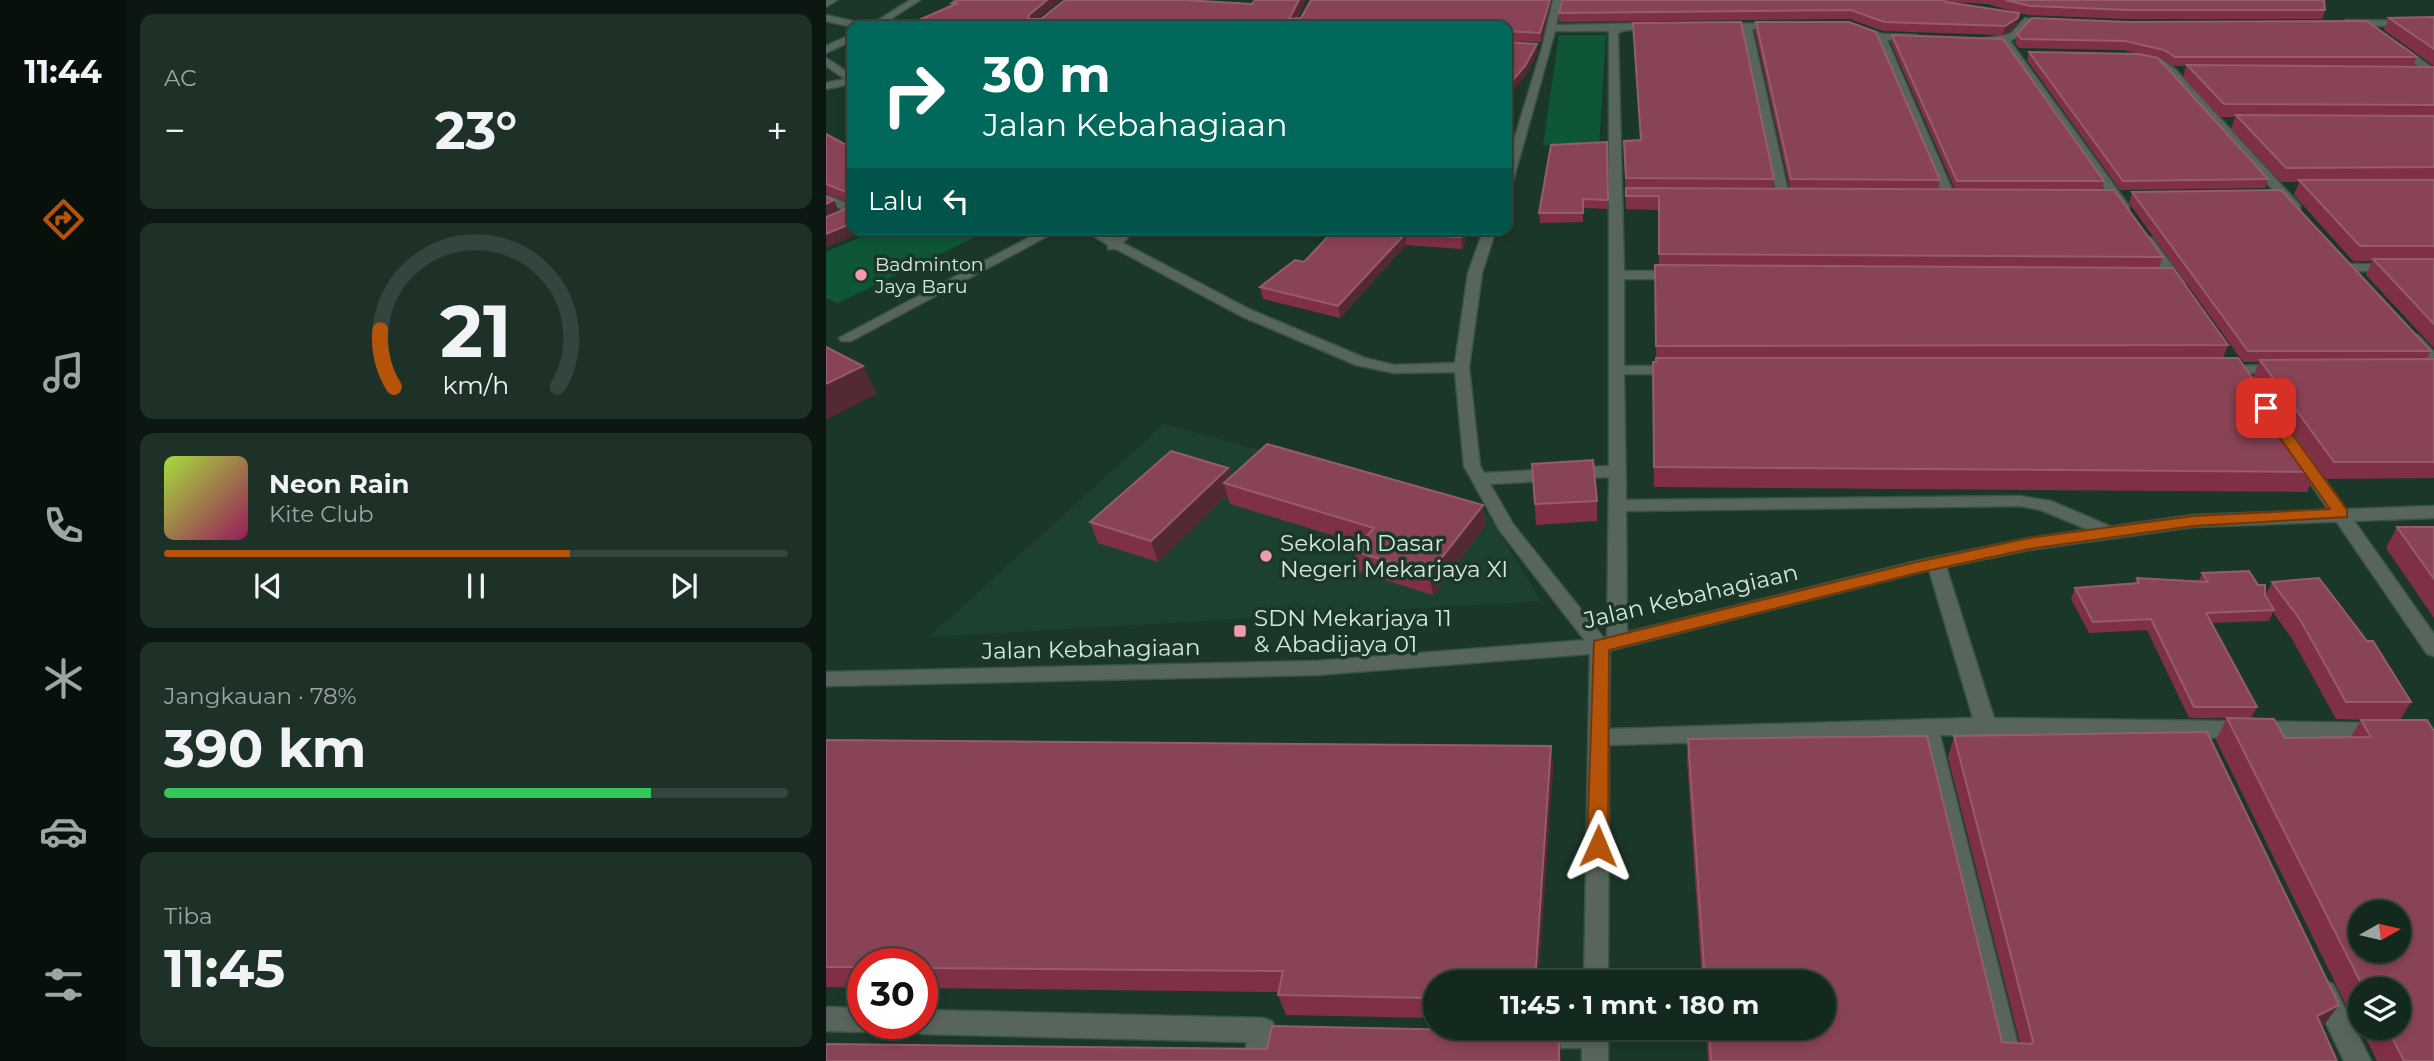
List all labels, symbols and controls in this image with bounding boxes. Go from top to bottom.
text: 30 m [983,45,1111,104]
icon: right [868,49,959,140]
text: 11:44 [24,52,102,91]
text: AC [164,64,197,92]
text: 23° [435,99,517,162]
text: Jalan Kebahagiaan [983,105,1288,144]
text: − [164,107,186,154]
text: + [766,107,788,154]
icon: left [937,182,975,220]
text: Lalu [868,185,923,217]
icon: directions [39,195,88,244]
place label: Badminton Jaya Baru [874,253,984,298]
marker: Badminton Jaya Baru [853,267,869,283]
text: 21 [440,288,512,376]
icon: music [39,348,88,397]
text: km/h [443,370,509,400]
pin [2236,378,2296,438]
icon: arrive [2247,389,2285,427]
text: Neon Rain [269,468,410,500]
text: Kite Club [269,500,374,528]
icon: phone [39,501,88,550]
place label: Sekolah Dasar Negeri Mekarjaya XI [1280,529,1508,583]
marker: Sekolah Dasar Negeri Mekarjaya XI [1258,548,1274,564]
street label: Jalan Kebahagiaan [1580,558,1801,634]
icon: previous [249,567,287,605]
icon: pause [457,567,495,605]
icon: next [665,567,703,605]
place label: SDN Mekarjaya 11 & Abadijaya 01 [1254,604,1452,658]
marker: SDN Mekarjaya 11 & Abadijaya 01 [1232,623,1248,639]
street label: Jalan Kebahagiaan [980,633,1201,665]
icon: climate [39,654,88,703]
text: Jangkauan · 78% [164,682,357,710]
text: 390 km [164,717,366,780]
icon: car [39,807,88,856]
position arrow [1561,809,1635,883]
north arrow [2348,900,2412,962]
map controls [2348,900,2411,1040]
text: Tiba [164,902,212,930]
text: 11:45 [164,937,285,1000]
speed limit sign: 30 [847,948,938,1039]
icon: filters [39,960,88,1009]
button: layers [2348,977,2411,1040]
text: 11:45 · 1 mnt · 180 m [1500,989,1759,1021]

